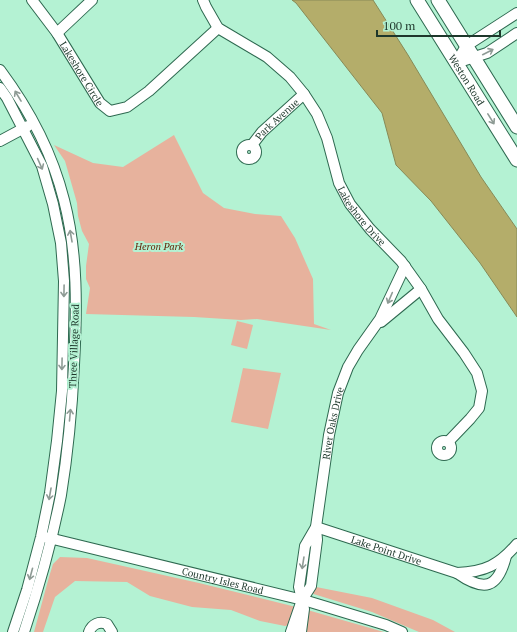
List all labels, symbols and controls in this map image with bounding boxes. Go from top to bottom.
scale bar [377,12,500,38]
text: 100 m [383,18,416,33]
street label: Lakeshore Circle [57,39,107,108]
one-way arrow [482,47,494,55]
street label: Weston Road [446,52,488,108]
one-way arrow [14,90,22,102]
street label: Park Avenue [252,96,301,142]
one-way arrow [487,113,495,124]
one-way arrow [37,157,44,169]
street label: Lakeshore Drive [335,184,389,248]
one-way arrow [67,230,75,243]
park label: Heron Park [134,240,183,253]
one-way arrow [60,284,68,297]
one-way arrow [386,291,393,303]
street label: Three Village Road [66,303,82,388]
one-way arrow [59,357,66,370]
street label: River Oaks Drive [319,385,346,460]
one-way arrow [67,409,74,422]
one-way arrow [45,487,53,500]
street label: Lake Point Drive [350,532,423,567]
one-way arrow [299,556,307,569]
street label: Country Isles Road [181,564,265,597]
one-way arrow [27,567,34,580]

